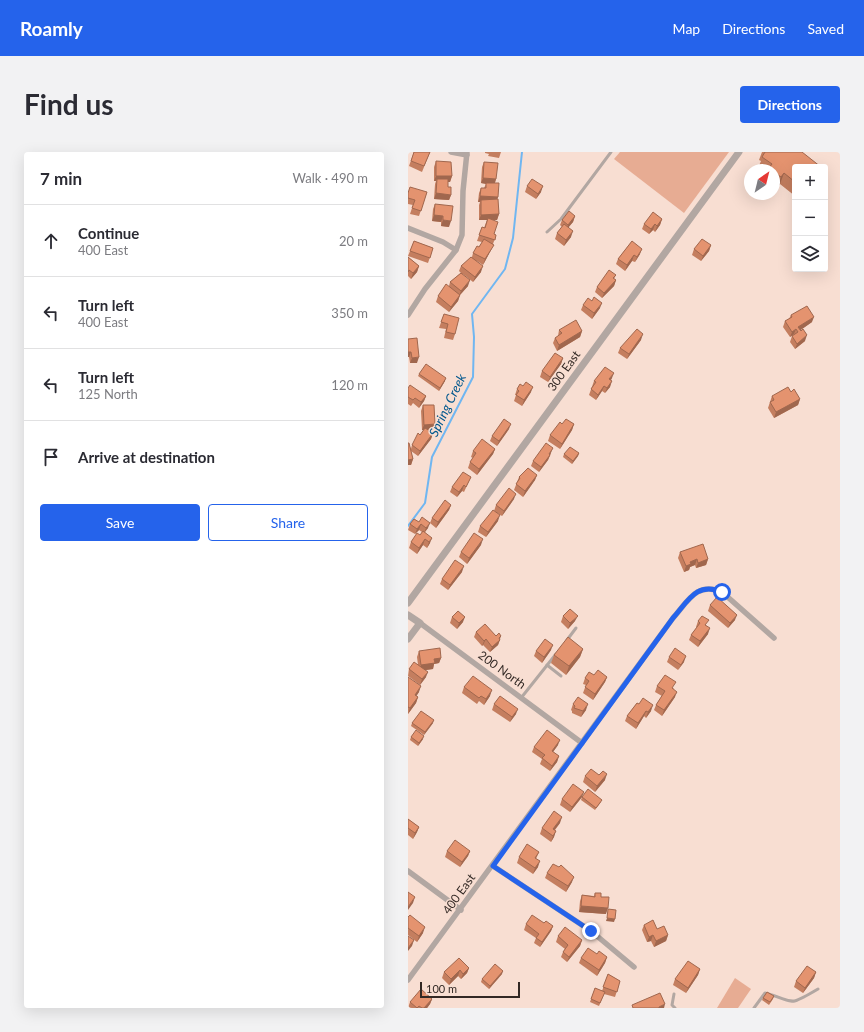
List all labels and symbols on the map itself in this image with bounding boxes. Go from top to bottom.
north arrow [744,164,780,200]
street label: 300 East [544,347,584,394]
water label: Spring Creek [425,370,469,439]
route start [713,583,731,601]
street label: 200 North [476,647,529,692]
street label: 400 East [439,870,479,917]
route end [582,922,600,940]
scale bar [420,980,520,999]

